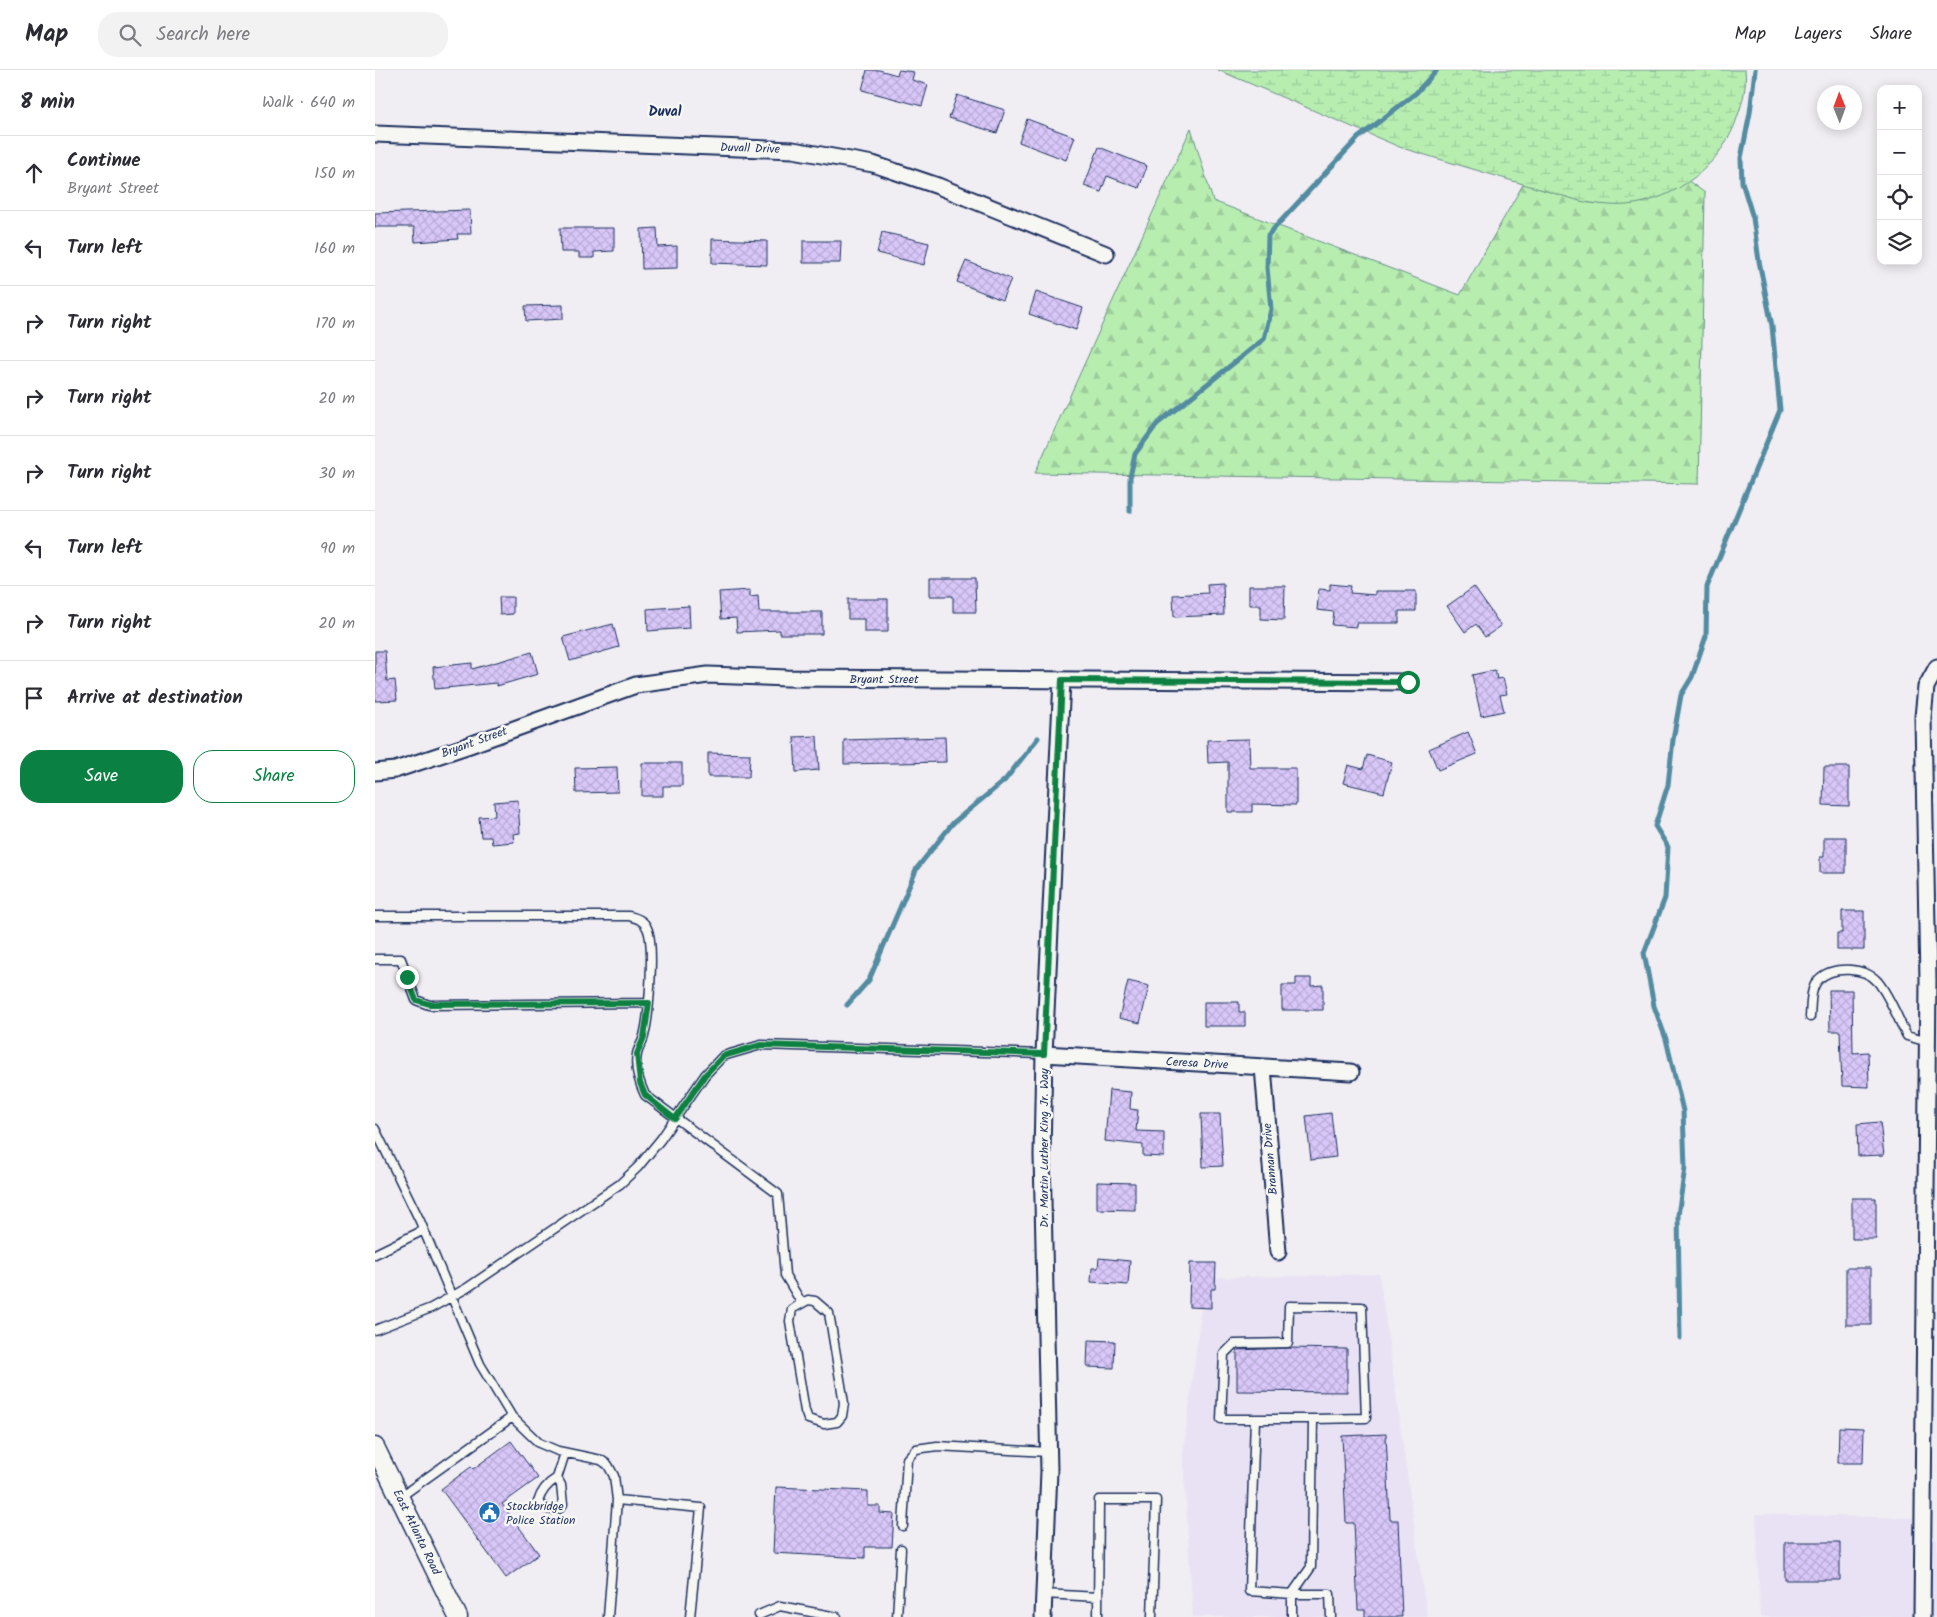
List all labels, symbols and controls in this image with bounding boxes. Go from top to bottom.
search box [98,12,448,57]
text: Map [25,15,68,54]
text: Search here [156,20,250,50]
text: Map [1735,20,1766,49]
text: Layers [1794,20,1842,49]
text: Share [1870,20,1912,49]
icon: search [116,21,144,49]
north arrow [1817,85,1862,130]
map controls [1877,85,1922,265]
button: + [1877,85,1922,130]
text: 8 min [20,86,75,119]
text: Walk · 640 m [262,90,355,115]
district label: Duval [649,101,682,123]
button: − [1877,130,1922,175]
street label: Duvall Drive [720,138,781,159]
text: Continue [67,146,140,176]
icon: ahead [20,159,48,187]
text: 150 m [314,161,355,186]
button: locate [1877,175,1922,220]
text: Bryant Street [67,176,159,201]
button: layers [1877,220,1922,265]
text: Turn left [67,233,142,263]
icon: left [20,234,48,262]
text: 160 m [314,236,355,261]
text: Turn right [67,308,152,338]
icon: right [20,309,48,337]
text: 170 m [315,311,355,336]
text: Turn right [67,383,152,413]
icon: right [20,384,48,412]
text: 20 m [319,386,355,411]
text: Turn right [67,458,152,488]
icon: right [20,459,48,487]
text: 30 m [319,461,355,486]
text: Turn left [67,533,142,563]
icon: left [20,534,48,562]
text: 90 m [320,536,355,561]
text: Turn right [67,608,152,638]
icon: right [20,609,48,637]
text: 20 m [319,611,355,636]
street label: Bryant Street [849,670,919,689]
route start [1397,671,1420,694]
text: Arrive at destination [67,683,243,713]
icon: arrive [20,684,48,712]
street label: Bryant Street [438,722,510,763]
button: Save [20,750,183,803]
button: Share [193,750,355,803]
route end [396,966,419,989]
street label: Ceresa Drive [1165,1052,1229,1075]
street label: Dr. Martin Luther King Jr. Way [1035,1068,1054,1228]
street label: Brannan Drive [1258,1122,1283,1196]
street label: East Atlanta Road [388,1486,446,1579]
place label: Stockbridge Police Station [506,1497,575,1530]
public building icon: Stockbridge Police Station [478,1501,502,1525]

